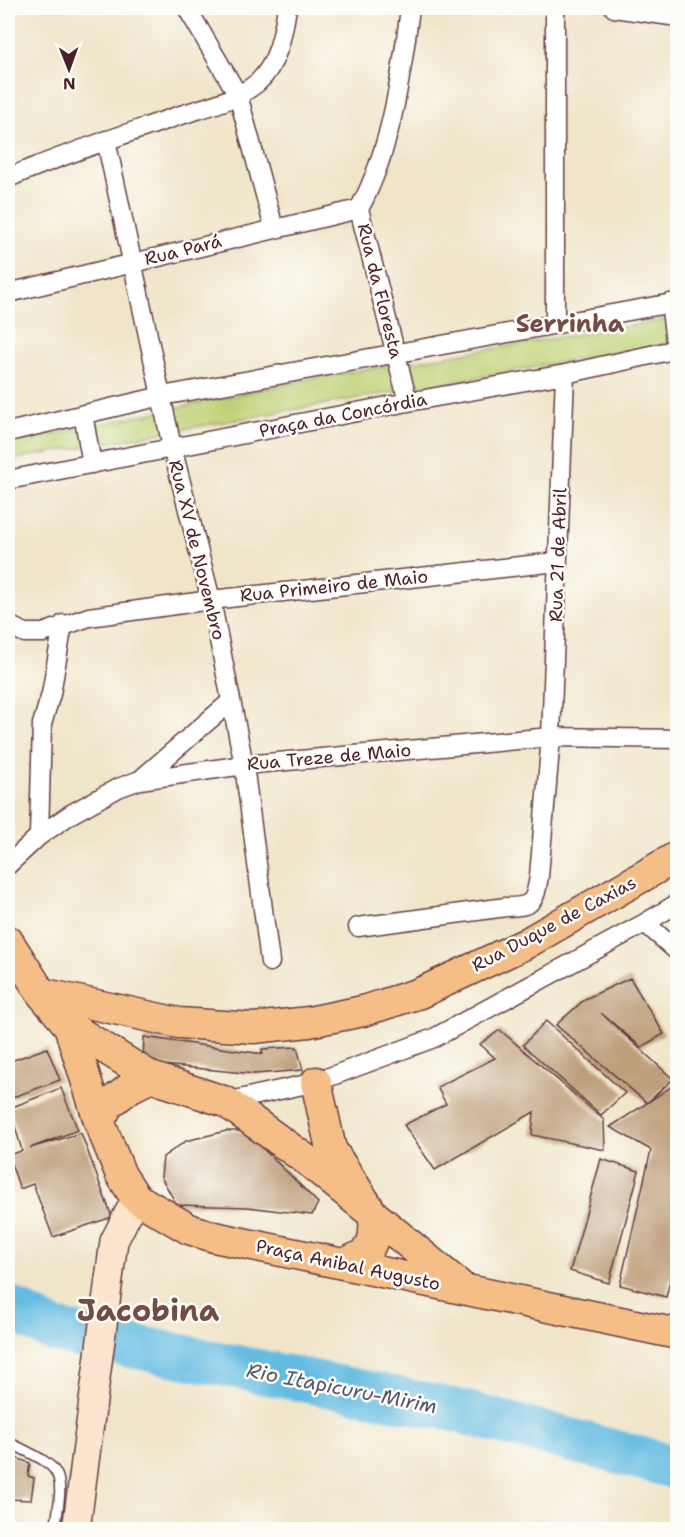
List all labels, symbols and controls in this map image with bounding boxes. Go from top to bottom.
north arrow [39,39,99,99]
text: N [63,73,76,94]
street label: Rua da Floresta [352,221,408,361]
street label: Rua Pará [142,229,224,271]
district label: Serrinha [516,308,625,340]
street label: Praça da Concórdia [257,387,429,443]
street label: Rua XV de Novembro [163,457,231,643]
street label: Rua 21 de Abril [544,487,572,623]
street label: Rua Primeiro de Maio [239,564,429,608]
street label: Rua Treze de Maio [246,738,412,776]
street label: Rua Duque de Caxias [468,870,640,978]
street label: Praça Anibal Augusto [254,1234,442,1296]
district label: Jacobina [77,1290,220,1331]
water label: Rio Itapicuru-Mirim [245,1357,439,1419]

